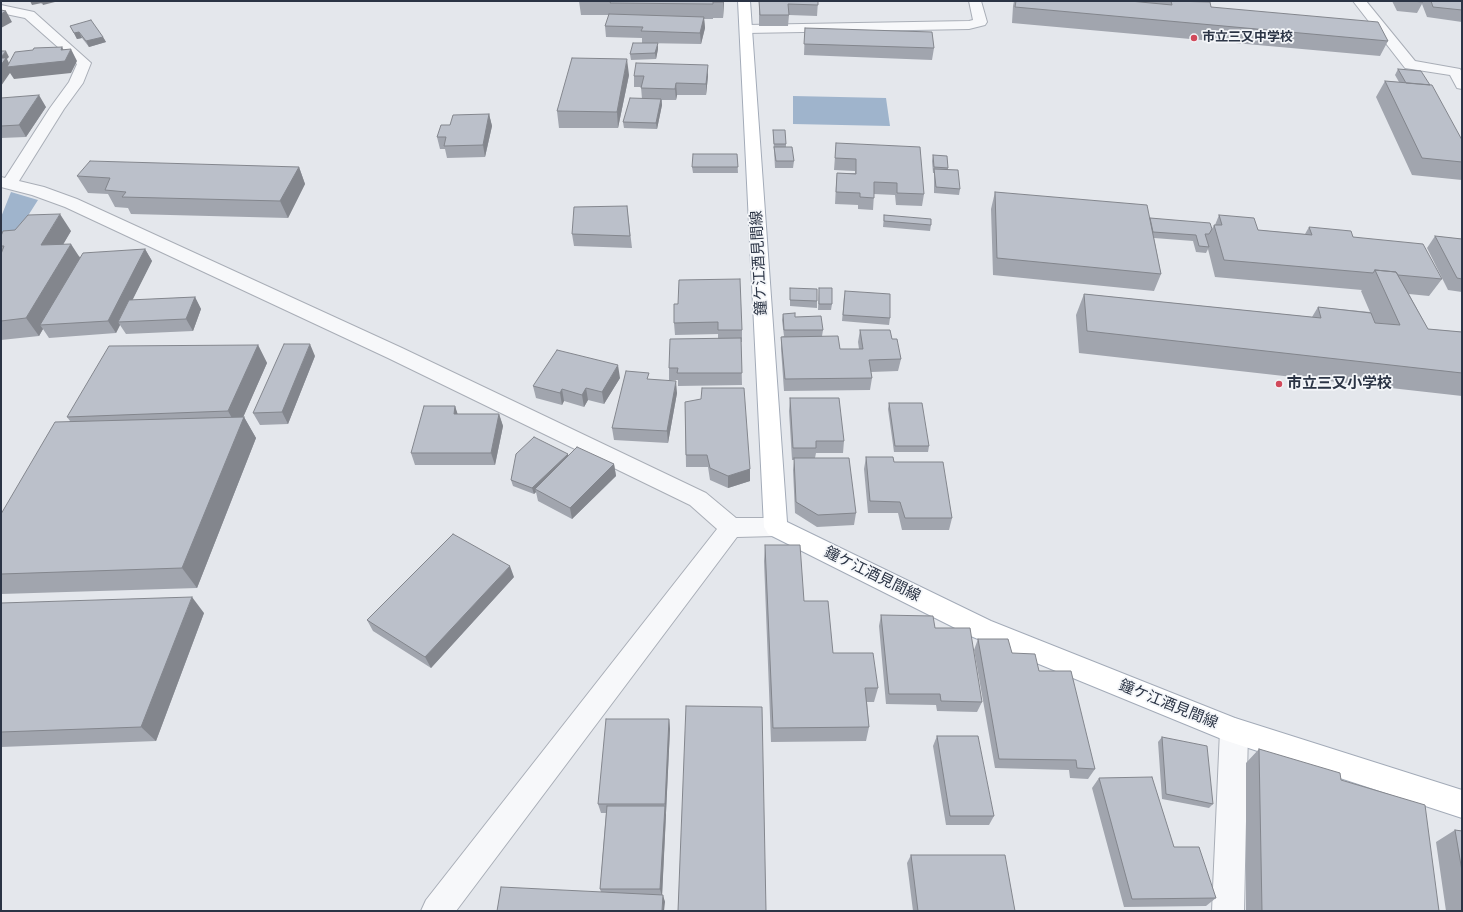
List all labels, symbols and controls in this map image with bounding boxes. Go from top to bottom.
place label: 市立三又中学校 [1202,30,1293,46]
marker: 市立三又中学校 [1189,33,1199,43]
street label: 鐘ケ江酒見間線 [748,210,772,316]
place label: 市立三又小学校 [1287,375,1392,393]
marker: 市立三又小学校 [1274,379,1284,389]
street label: 鐘ケ江酒見間線 [821,544,923,606]
street label: 鐘ケ江酒見間線 [1116,677,1220,733]

